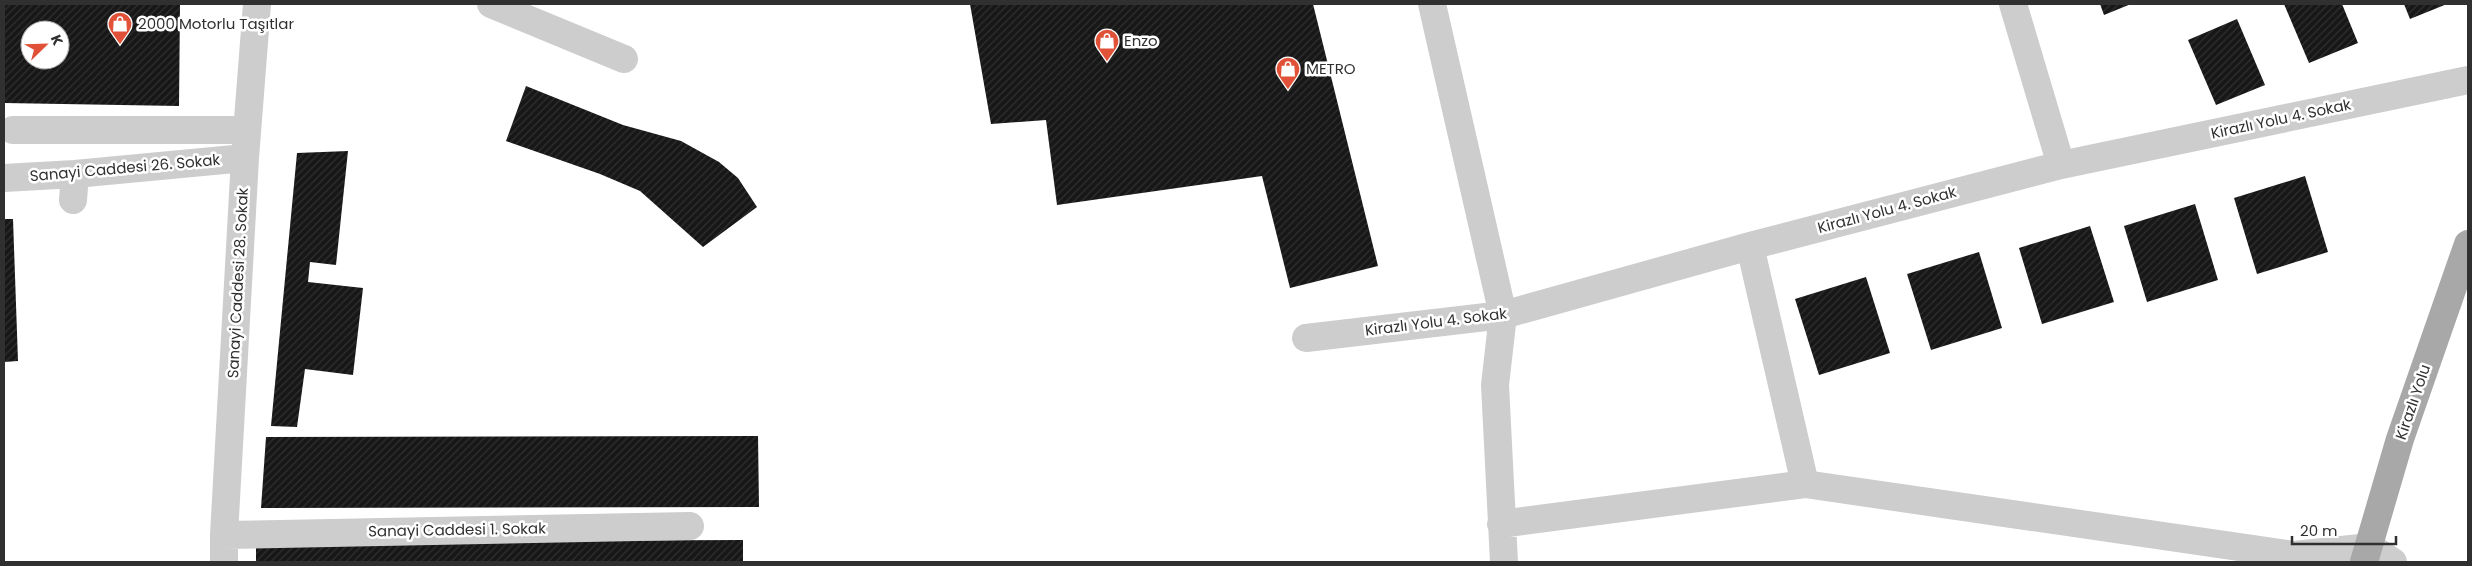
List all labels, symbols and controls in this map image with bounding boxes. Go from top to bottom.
shop icon: 2000 Motorlu Taşıtlar [107,11,133,45]
place label: 2000 Motorlu Taşıtlar [138,13,294,34]
north arrow [20,20,70,70]
shop icon: Enzo [1094,28,1120,62]
place label: Enzo [1124,30,1158,51]
text: K [46,32,68,49]
shop icon: METRO [1275,56,1301,90]
place label: METRO [1306,58,1356,79]
street label: Kirazlı Yolu 4. Sokak [2209,93,2353,144]
street label: Sanayi Caddesi 26. Sokak [29,149,221,186]
street label: Kirazlı Yolu 4. Sokak [1815,181,1959,238]
street label: Sanayi Caddesi 28. Sokak [222,187,253,379]
street label: Kirazlı Yolu 4. Sokak [1364,302,1508,341]
street label: Kirazlı Yolu [2390,361,2435,442]
scale bar [2292,514,2396,546]
street label: Sanayi Caddesi 1. Sokak [368,517,546,542]
text: 20 m [2300,520,2338,541]

